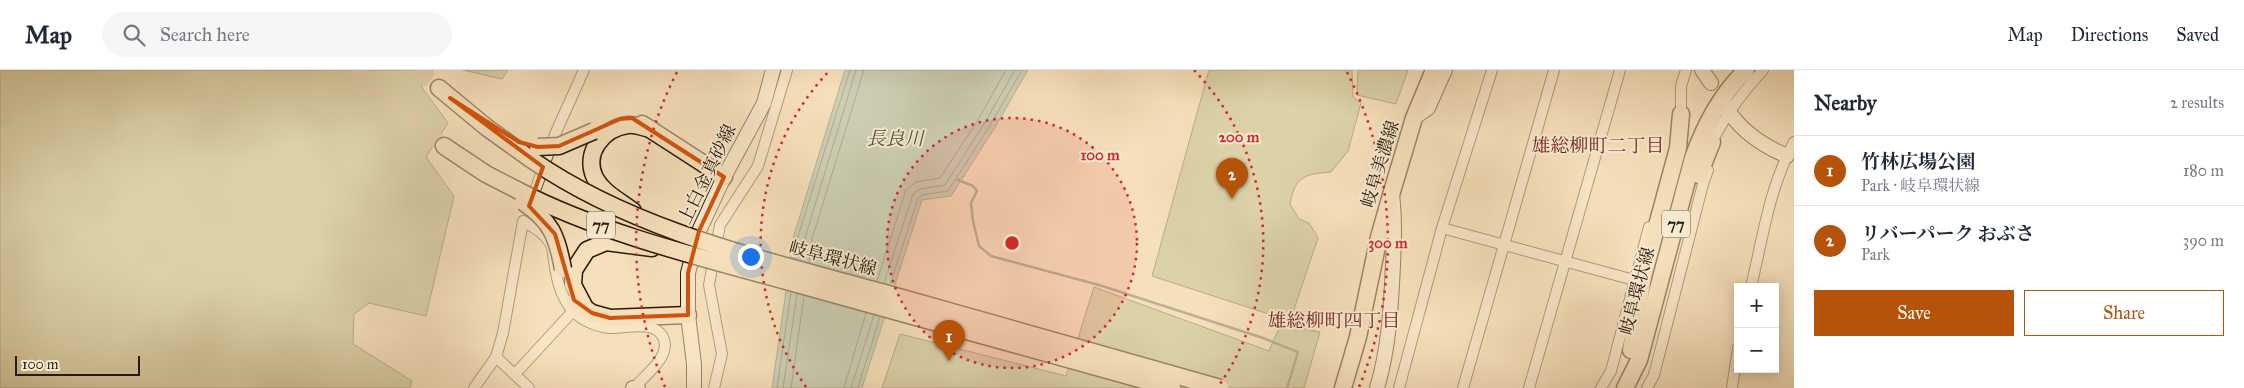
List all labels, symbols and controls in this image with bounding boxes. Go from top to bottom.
search box [102,12,452,57]
text: Map [25,20,72,50]
icon: search [120,21,148,49]
text: Search here [160,23,250,46]
text: Map [2007,24,2043,46]
text: Directions [2071,24,2148,46]
text: Saved [2176,24,2219,46]
text: Nearby [1814,90,1877,116]
text: 2 results [2170,93,2224,112]
street label: 岐阜美濃線 [1356,118,1404,210]
street label: 上白金真砂線 [673,121,741,227]
water label: 長良川 [866,127,925,150]
text: 200 m [1219,128,1260,146]
district label: 雄総柳町二丁目 [1531,134,1665,157]
text: 100 m [1080,146,1120,164]
text: 竹林広場公園 [1861,150,1975,173]
pin: 2 [1216,158,1248,199]
text: 1 [1827,161,1833,180]
text: 180 m [2183,161,2224,180]
text: Park · 岐阜環状線 [1861,176,1980,195]
road number: 77 [1662,210,1690,238]
road number: 77 [587,212,615,238]
text: リバーパーク おぶさ [1861,222,2035,245]
text: 2 [1826,231,1834,250]
text: 390 m [2183,231,2224,250]
centre of rings [1003,234,1021,252]
text: 300 m [1368,234,1408,253]
street label: 岐阜環状線 [787,236,879,280]
your location [738,244,764,270]
street label: 岐阜環状線 [1615,245,1659,337]
text: Park [1861,245,1890,264]
map controls [1734,283,1779,373]
button: + [1734,283,1779,328]
button: Save [1814,290,2014,336]
button: Share [2024,290,2224,336]
district label: 雄総柳町四丁目 [1267,309,1401,332]
pin: 1 [933,320,965,361]
button: − [1734,328,1779,373]
scale bar [15,353,140,376]
text: 100 m [22,356,59,373]

